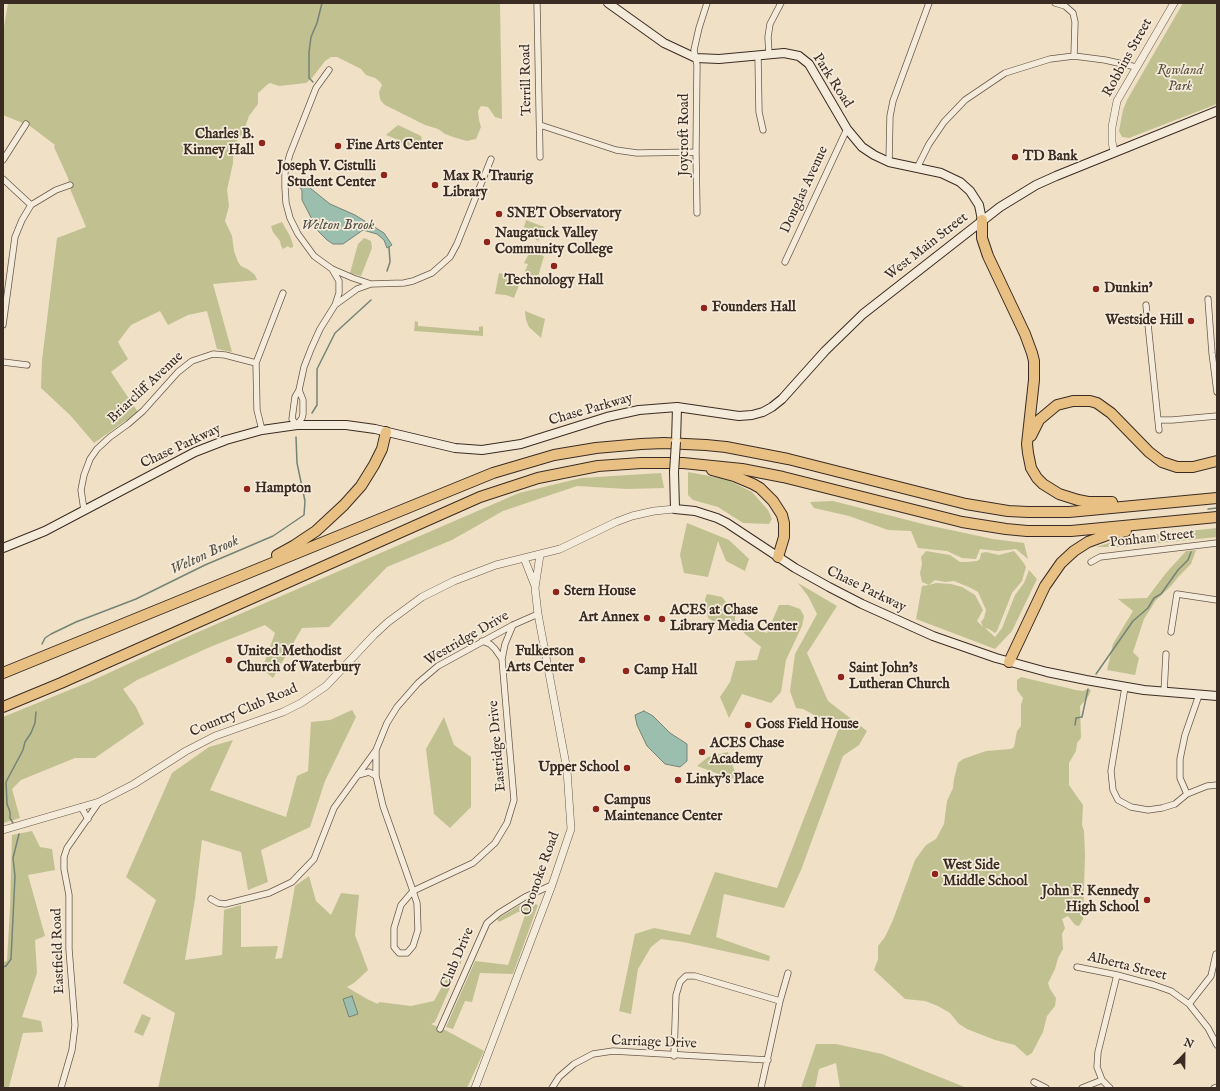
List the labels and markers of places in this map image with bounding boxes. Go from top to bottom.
place label: Charles B. Kinney Hall [183,127,254,160]
marker: Charles B. Kinney Hall [257,138,267,148]
place label: Fine Arts Center [346,138,443,154]
marker: Fine Arts Center [333,141,343,151]
place label: TD Bank [1023,149,1078,165]
marker: TD Bank [1010,152,1020,162]
place label: Joseph V. Cistulli Student Center [277,159,376,192]
place label: Max R. Traurig Library [443,169,533,202]
marker: Joseph V. Cistulli Student Center [379,170,389,180]
marker: Max R. Traurig Library [430,180,440,190]
place label: SNET Observatory [507,206,621,222]
marker: SNET Observatory [494,209,504,219]
place label: Naugatuck Valley Community College [495,226,613,258]
marker: Naugatuck Valley Community College [482,237,492,247]
marker: Technology Hall [549,261,559,271]
place label: Technology Hall [505,273,603,289]
place label: Dunkin' [1104,281,1152,297]
marker: Dunkin' [1091,284,1101,294]
place label: Founders Hall [712,300,796,316]
marker: Founders Hall [699,303,709,313]
place label: Westside Hill [1105,313,1183,329]
marker: Westside Hill [1186,316,1196,326]
place label: Hampton [255,481,311,497]
marker: Hampton [242,484,252,494]
place label: Stern House [564,584,636,600]
marker: Stern House [551,587,561,597]
place label: ACES at Chase Library Media Center [670,603,797,636]
place label: Art Annex [579,610,639,626]
marker: Art Annex [642,613,652,623]
marker: ACES at Chase Library Media Center [657,614,667,624]
place label: United Methodist Church of Waterbury [237,644,361,676]
place label: Fulkerson Arts Center [506,644,574,676]
marker: United Methodist Church of Waterbury [224,655,234,665]
marker: Fulkerson Arts Center [577,655,587,665]
place label: Saint John's Lutheran Church [849,661,950,694]
place label: Camp Hall [634,663,697,679]
marker: Camp Hall [621,666,631,676]
marker: Saint John's Lutheran Church [836,672,846,682]
place label: Goss Field House [756,717,859,733]
marker: Goss Field House [743,720,753,730]
place label: ACES Chase Academy [710,736,784,768]
marker: ACES Chase Academy [697,747,707,757]
place label: Upper School [538,760,619,776]
marker: Upper School [622,763,632,773]
place label: Linky’s Place [686,772,764,788]
marker: Linky’s Place [673,775,683,785]
place label: Campus Maintenance Center [604,793,722,826]
marker: Campus Maintenance Center [591,804,601,814]
place label: West Side Middle School [943,858,1027,890]
marker: West Side Middle School [930,869,940,879]
place label: John F. Kennedy High School [1042,884,1139,916]
marker: John F. Kennedy High School [1142,895,1152,905]

